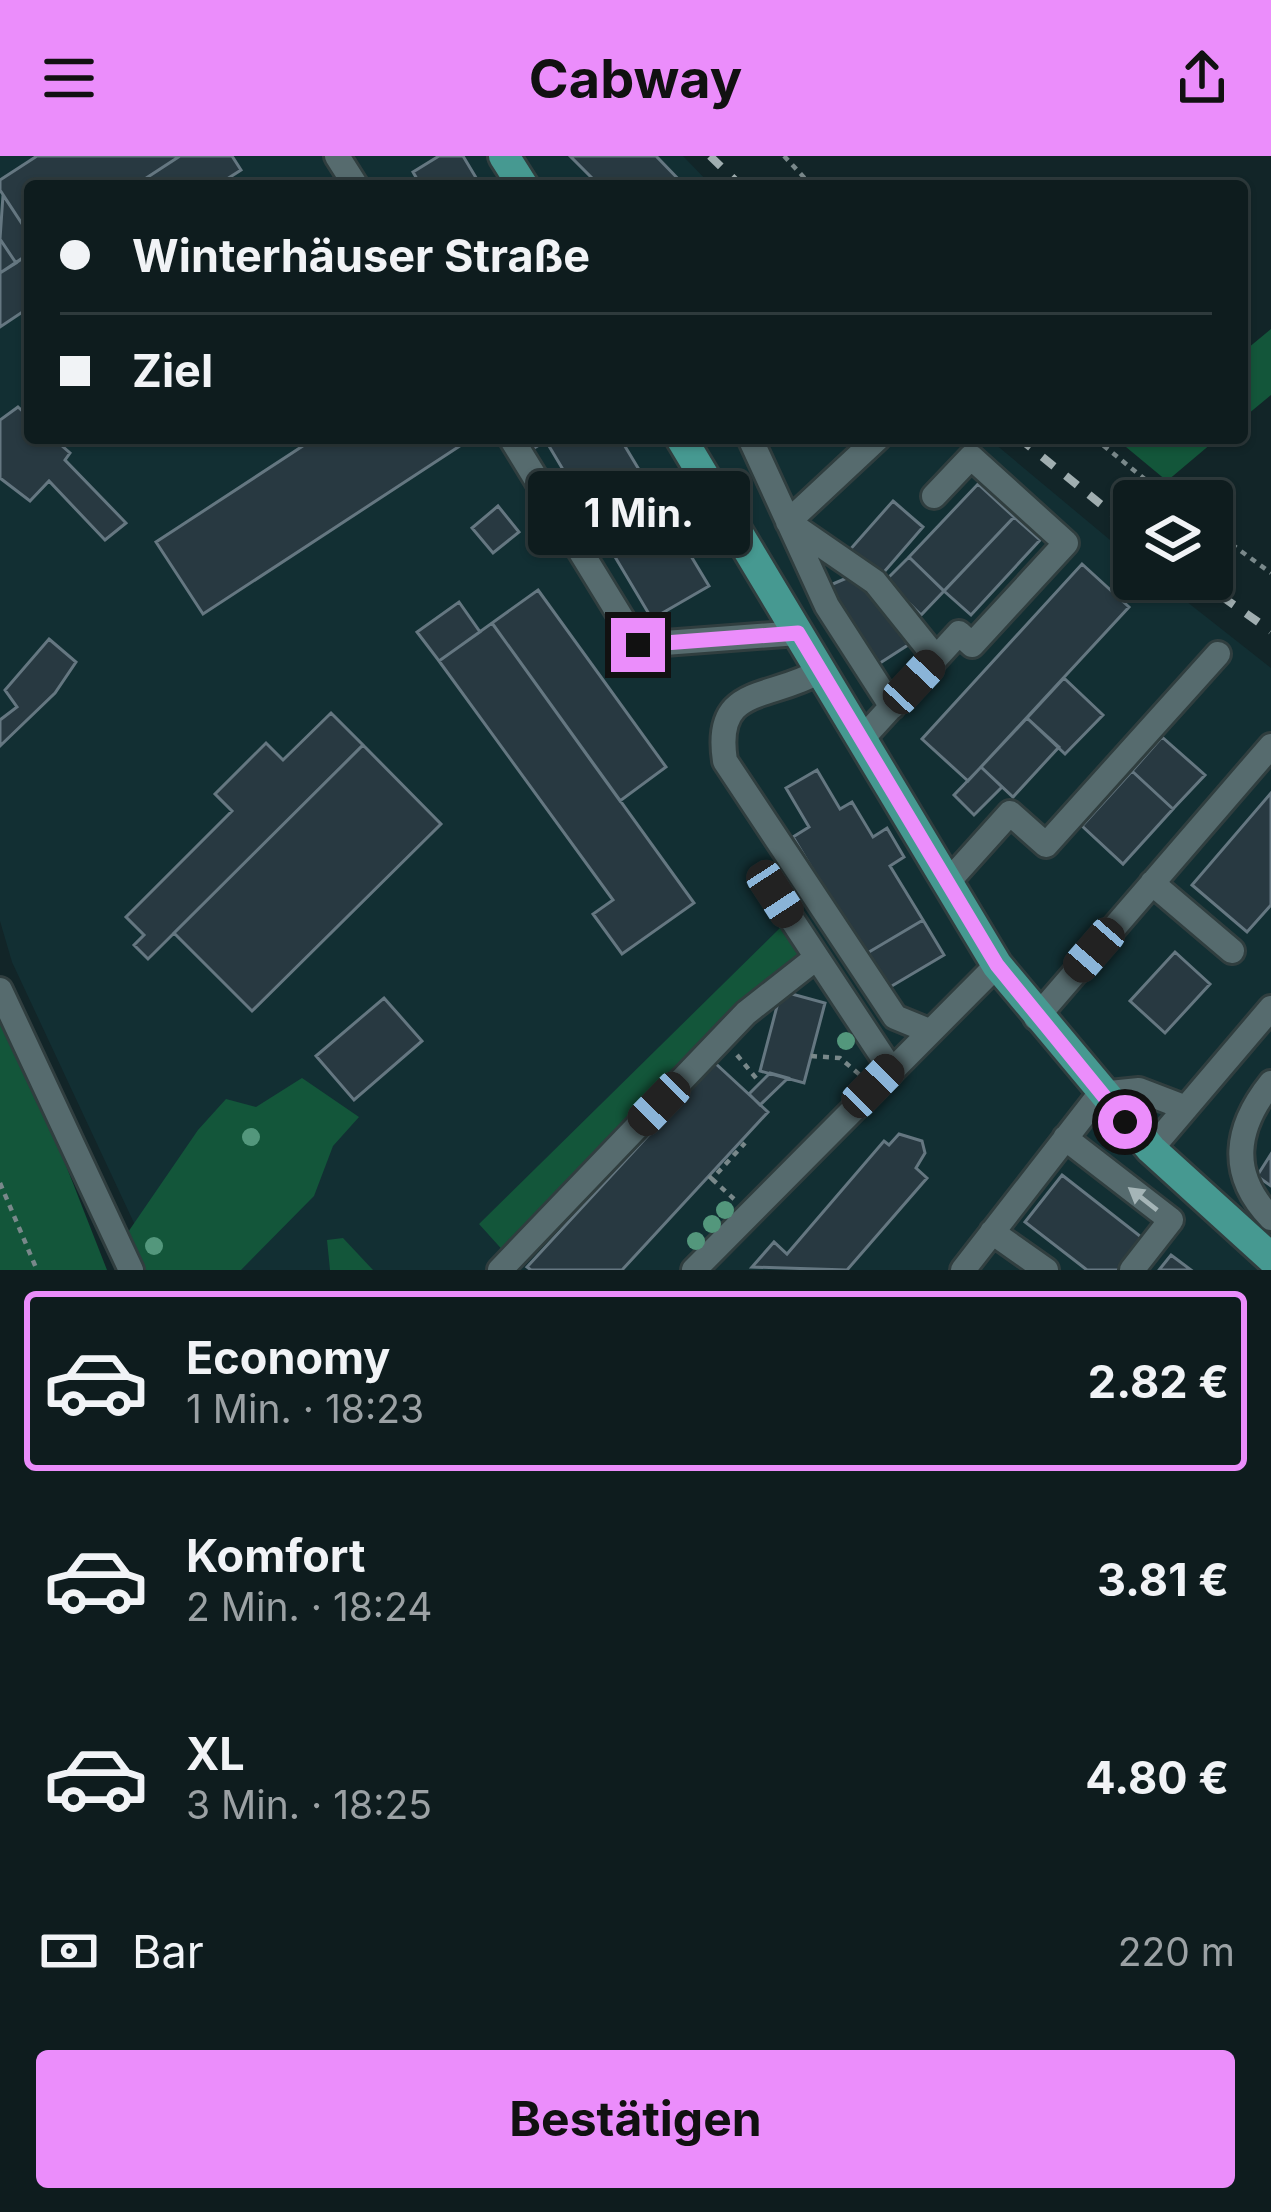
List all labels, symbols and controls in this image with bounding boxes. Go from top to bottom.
icon: menu [36,45,102,111]
icon: share [1169,45,1235,111]
text: Cabway [529,46,742,111]
text: Winterhäuser Straße [132,228,590,283]
text: Ziel [132,343,213,398]
callout: 1 Min. [527,471,749,555]
map controls [1113,480,1233,600]
button: layers [1113,480,1233,600]
text: 1 Min. [584,489,694,536]
route end [611,618,665,672]
car [876,643,952,721]
car [740,854,810,934]
car [1057,911,1131,989]
car [835,1048,911,1124]
car [621,1066,697,1142]
route start [1098,1095,1152,1149]
one-way arrow [1127,1187,1158,1212]
icon: car [42,1327,150,1435]
text: Economy [186,1330,390,1385]
text: 2.82 € [1088,1354,1229,1409]
text: 1 Min. · 18:23 [186,1385,424,1432]
icon: car [42,1525,150,1633]
text: Komfort [186,1528,365,1583]
text: 3.81 € [1097,1552,1229,1607]
text: 2 Min. · 18:24 [186,1583,432,1630]
icon: car [42,1723,150,1831]
text: XL [186,1726,245,1781]
text: 4.80 € [1085,1750,1229,1805]
text: 3 Min. · 18:25 [186,1781,432,1828]
icon: cash [36,1918,102,1984]
text: Bar [132,1924,204,1979]
text: 220 m [1118,1928,1235,1975]
button: Bestätigen [36,2050,1235,2188]

